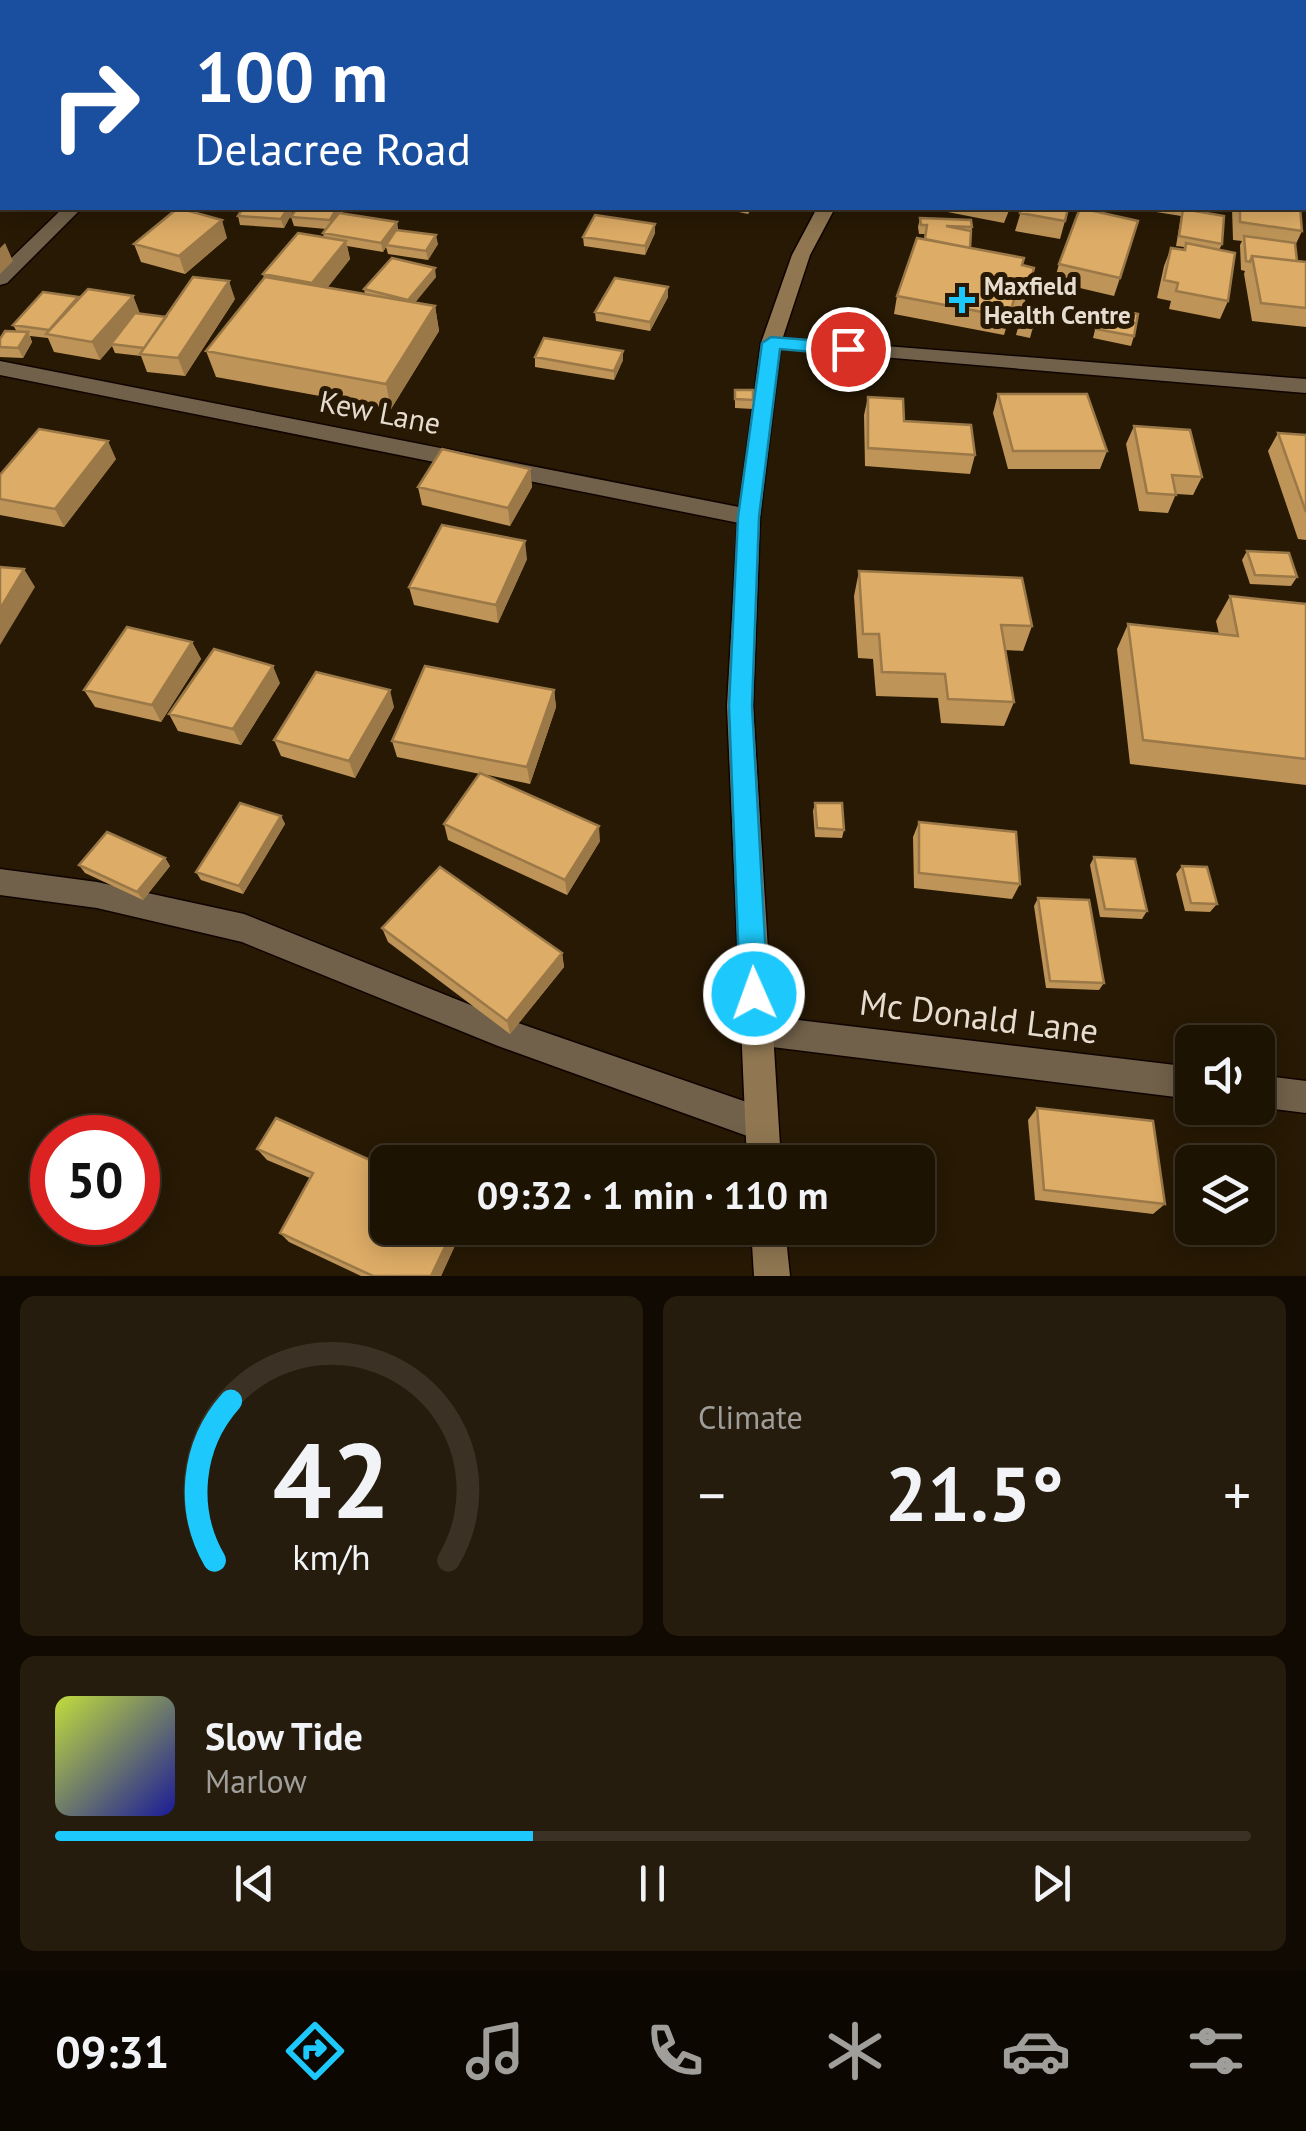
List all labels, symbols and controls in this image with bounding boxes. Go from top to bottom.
text: 100 m [195,31,388,121]
icon: right [30,40,160,170]
text: Delacree Road [195,119,471,177]
place label: Maxfield Health Centre [984,270,1131,331]
marker: Maxfield Health Centre [949,287,975,313]
pin [806,307,891,392]
icon: arrive [821,322,876,377]
street label: Kew Lane [316,381,444,442]
position arrow [702,942,806,1046]
street label: Mc Donald Lane [857,979,1101,1053]
map controls [1175,1025,1275,1245]
button: sound [1175,1025,1275,1125]
speed limit sign: 50 [30,1115,160,1245]
button: layers [1175,1145,1275,1245]
text: 09:32 · 1 min · 110 m [477,1170,828,1219]
text: Climate [698,1396,803,1438]
text: 42 [273,1412,390,1547]
text: 21.5° [885,1445,1064,1542]
text: − [698,1459,726,1530]
text: + [1223,1459,1251,1530]
text: km/h [292,1534,371,1580]
text: Slow Tide [205,1711,363,1760]
text: Marlow [205,1760,307,1802]
icon: previous [227,1856,282,1911]
icon: pause [625,1856,680,1911]
icon: next [1024,1856,1079,1911]
icon: directions [280,2016,350,2086]
icon: music [460,2016,530,2086]
icon: phone [640,2016,710,2086]
icon: climate [820,2016,890,2086]
icon: car [1001,2016,1071,2086]
icon: filters [1181,2016,1251,2086]
text: 09:31 [55,2022,169,2080]

